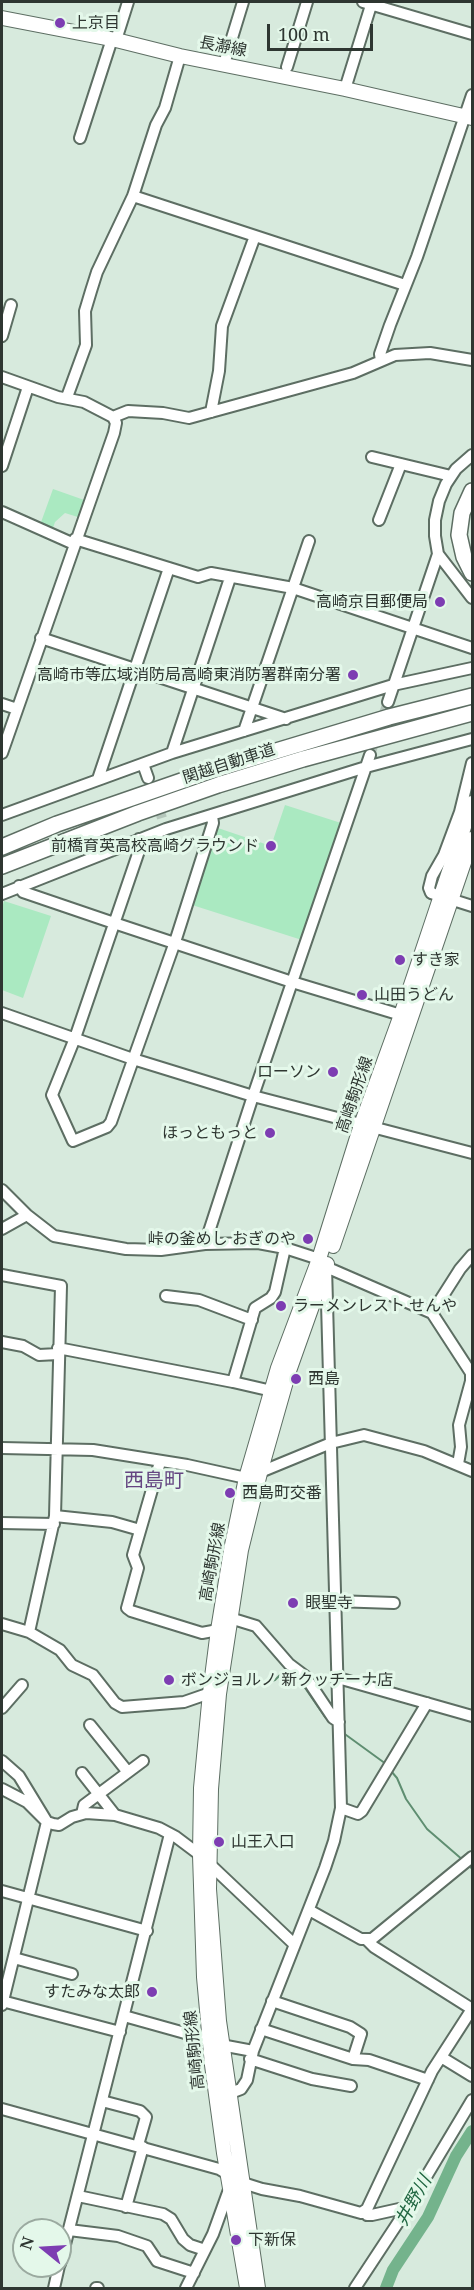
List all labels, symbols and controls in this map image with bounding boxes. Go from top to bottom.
scale bar [270,12,376,50]
place label: 上京目 [72,13,120,33]
marker: 上京目 [53,16,67,30]
text: 100 m [278,22,330,46]
street label: 長瀞線 [198,33,248,61]
place label: 高崎京目郵便局 [316,592,428,612]
marker: 高崎京目郵便局 [433,595,447,609]
place label: 高崎市等広域消防局高崎東消防署群南分署 [37,665,341,685]
marker: 高崎市等広域消防局高崎東消防署群南分署 [346,668,360,682]
street label: 関越自動車道 [180,740,278,788]
place label: 前橋育英高校高崎グラウンド [51,836,259,856]
marker: 前橋育英高校高崎グラウンド [264,839,278,853]
place label: すき家 [412,950,460,970]
marker: すき家 [393,953,407,967]
place label: 山田うどん [374,985,454,1005]
marker: 山田うどん [355,988,369,1002]
street label: 高崎駒形線 [333,1054,377,1136]
place label: ローソン [257,1062,321,1082]
marker: ローソン [326,1065,340,1079]
place label: ほっともっと [162,1123,258,1143]
marker: ほっともっと [263,1126,277,1140]
place label: 峠の釜めし おぎのや [148,1229,296,1249]
marker: 峠の釜めし おぎのや [301,1232,315,1246]
place label: ラーメンレスト せんや [293,1296,457,1316]
marker: ラーメンレスト せんや [274,1299,288,1313]
place label: 西島 [308,1369,340,1389]
marker: 西島 [289,1372,303,1386]
district label: 西島町 [124,1469,184,1493]
place label: 西島町交番 [242,1483,322,1503]
marker: 西島町交番 [223,1486,237,1500]
street label: 高崎駒形線 [197,1521,229,1603]
place label: 眼聖寺 [305,1593,353,1613]
marker: 眼聖寺 [286,1596,300,1610]
place label: ボンジョルノ 新クッチーナ店 [181,1670,393,1690]
marker: ボンジョルノ 新クッチーナ店 [162,1673,176,1687]
place label: 山王入口 [231,1832,295,1852]
marker: 山王入口 [212,1835,226,1849]
place label: すたみな太郎 [44,1982,140,2002]
marker: すたみな太郎 [145,1985,159,1999]
street label: 高崎駒形線 [181,2009,209,2091]
water label: 井野川 [391,2172,437,2230]
north arrow [12,2218,72,2278]
place label: 下新保 [248,2230,296,2250]
marker: 下新保 [229,2233,243,2247]
text: N [14,2234,39,2252]

